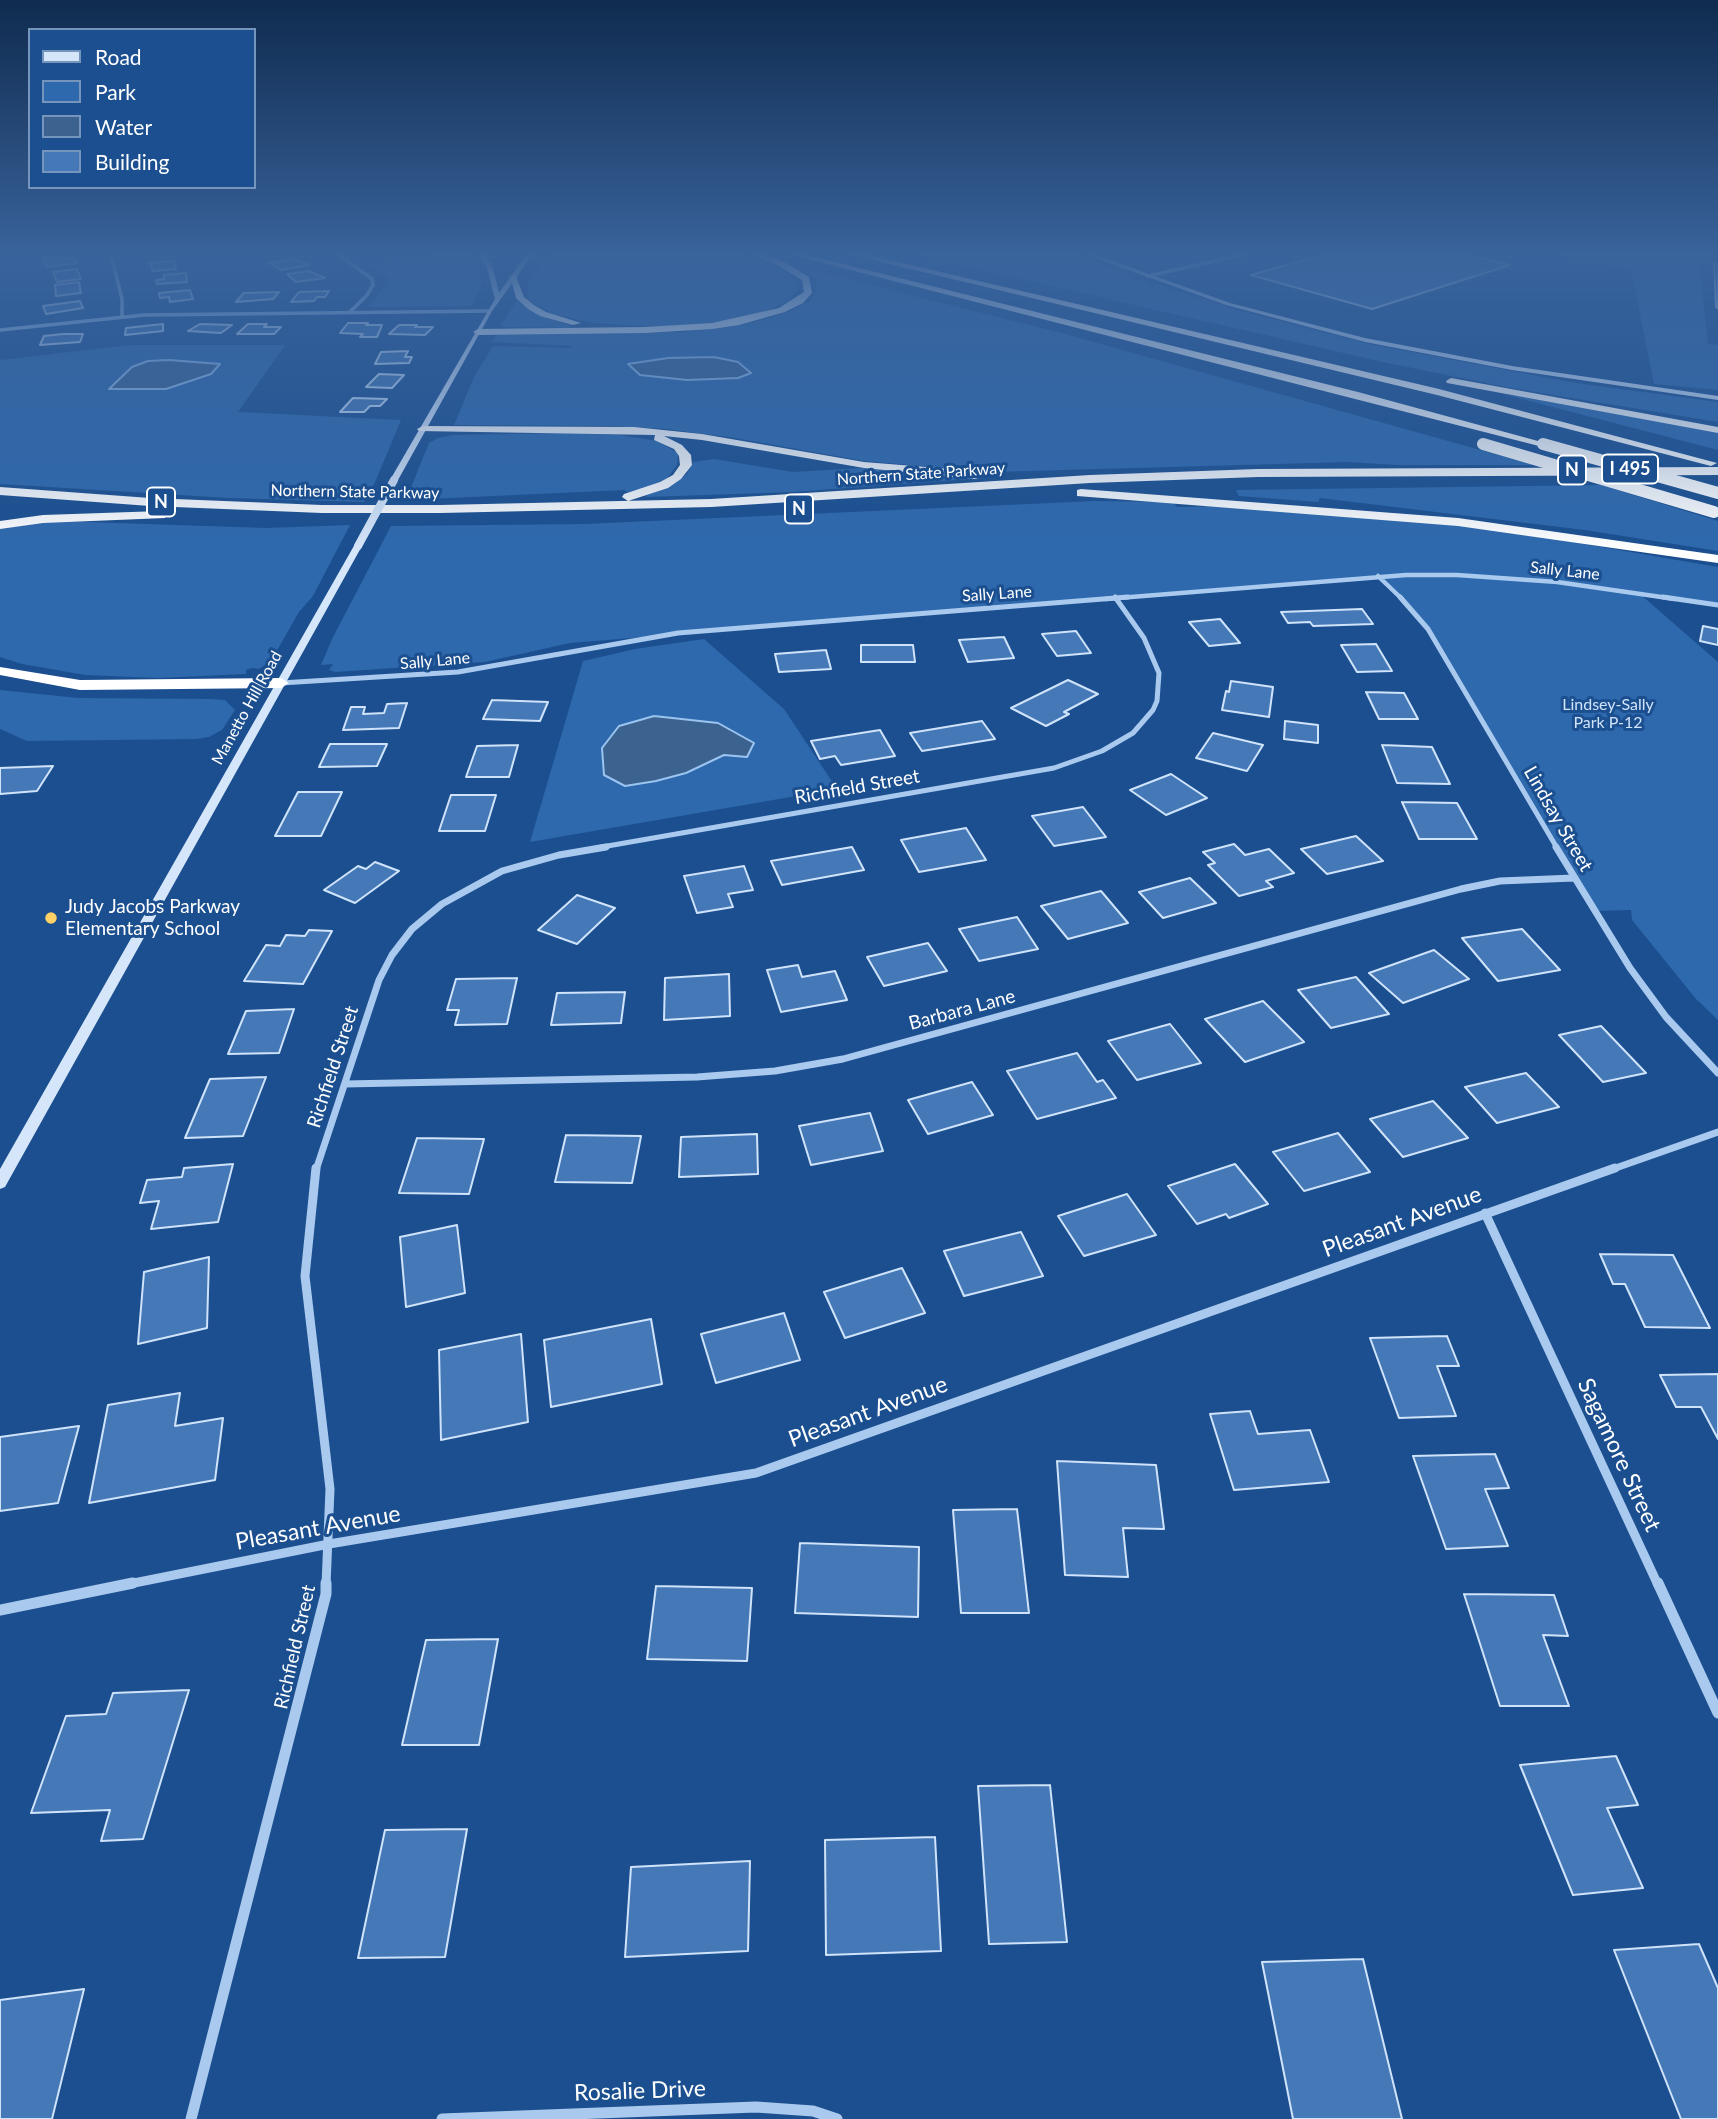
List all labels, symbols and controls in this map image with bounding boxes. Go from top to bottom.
legend [28,28,256,189]
text: Road [95,44,142,69]
text: Park [95,79,136,104]
text: Water [95,114,152,139]
text: Building [95,149,170,174]
road number: I 495 [1602,454,1658,484]
road number: N [1558,456,1586,484]
street label: Northern State Parkway [836,459,1006,489]
street label: Northern State Parkway [270,481,440,503]
road number: N [147,488,175,516]
road number: N [785,494,813,524]
street label: Sally Lane [1529,558,1601,584]
street label: Sally Lane [961,582,1033,606]
street label: Manetto Hill Road [208,648,286,768]
street label: Sally Lane [399,648,471,674]
park label: Lindsey-Sally Park P-12 [1562,695,1654,733]
street label: Lindsay Street [1519,762,1597,876]
street label: Richfield Street [793,765,921,809]
place label: Judy Jacobs Parkway Elementary School [65,896,240,940]
marker: Judy Jacobs Parkway Elementary School [43,910,59,926]
street label: Barbara Lane [906,985,1018,1035]
street label: Richfield Street [303,1003,363,1131]
street label: Pleasant Avenue [1319,1180,1485,1264]
street label: Pleasant Avenue [785,1370,951,1454]
street label: Sagamore Street [1572,1374,1666,1536]
street label: Pleasant Avenue [233,1500,403,1556]
street label: Richfield Street [270,1583,320,1711]
street label: Rosalie Drive [574,2075,706,2107]

